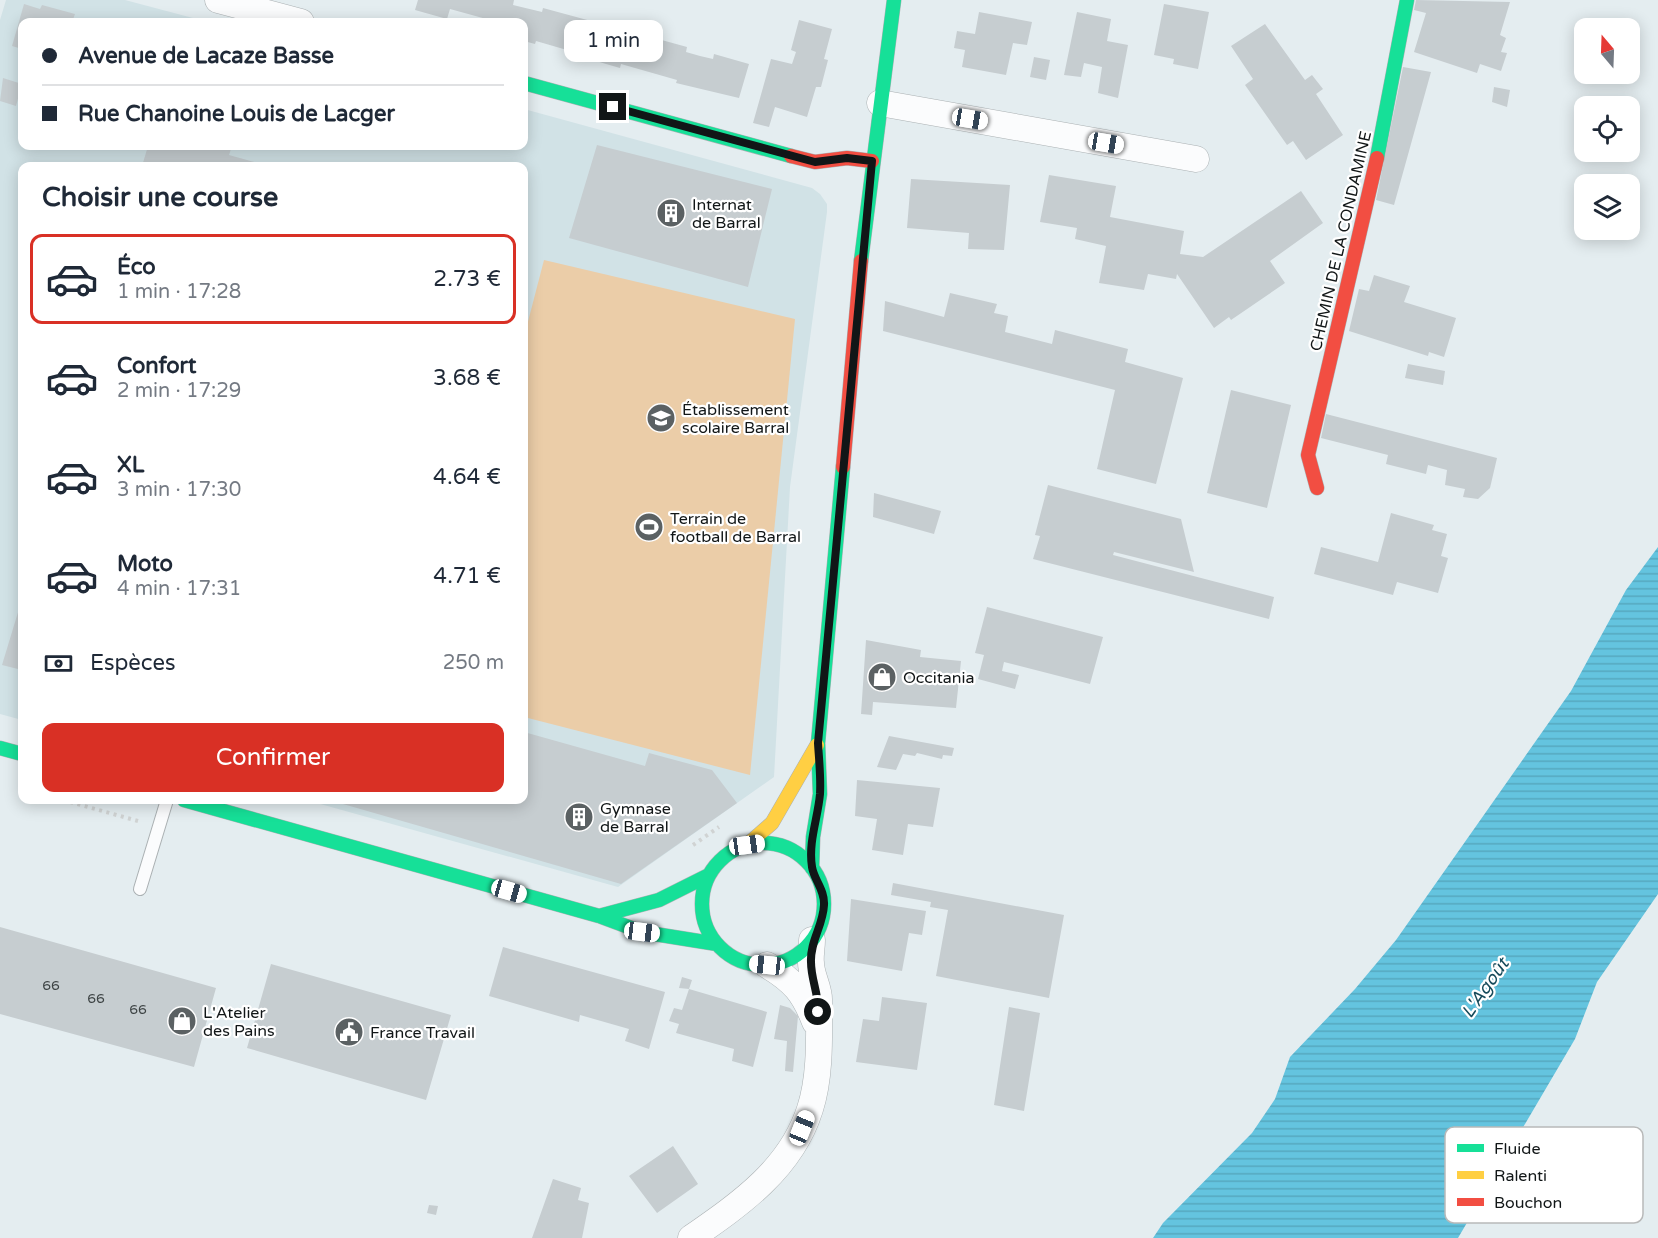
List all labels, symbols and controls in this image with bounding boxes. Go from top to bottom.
north arrow [1574,18,1640,84]
map controls [1574,18,1640,240]
callout: 1 min [564,20,662,62]
text: 1 min [587,29,640,53]
text: Avenue de Lacaze Basse [78,43,334,69]
route end [599,93,626,120]
button: locate [1574,96,1640,162]
text: Rue Chanoine Louis de Lacger [78,101,395,127]
car [951,107,989,131]
street label: CHEMIN DE LA CONDAMINE [1306,129,1376,353]
car [1087,131,1125,155]
button: layers [1574,174,1640,240]
text: Choisir une course [42,181,278,214]
place label: Internat de Barral [692,195,761,233]
building icon: Internat de Barral [655,197,687,229]
icon: car [45,252,99,306]
text: Éco [117,254,156,280]
text: 2.73 € [433,266,501,292]
text: 1 min · 17:28 [117,280,241,304]
icon: car [45,351,99,405]
text: Confort [117,353,196,379]
text: 3.68 € [433,365,501,391]
text: 2 min · 17:29 [117,379,241,403]
place label: Établissement scolaire Barral [682,400,789,438]
school or university icon: Établissement scolaire Barral [645,402,677,434]
icon: car [45,450,99,504]
text: XL [117,452,144,478]
text: 4.64 € [433,464,501,490]
text: 3 min · 17:30 [117,478,241,502]
place label: Terrain de football de Barral [670,509,801,547]
sports icon: Terrain de football de Barral [633,511,665,543]
icon: car [45,549,99,603]
text: Moto [117,551,173,577]
text: 4.71 € [433,563,501,589]
text: 4 min · 17:31 [117,577,241,601]
icon: cash [42,647,75,680]
text: Espèces [90,650,175,676]
text: 250 m [443,651,504,675]
shop icon: Occitania [866,661,898,693]
place label: Occitania [903,668,975,688]
button: Confirmer [42,723,504,792]
place label: Gymnase de Barral [600,799,671,837]
building icon: Gymnase de Barral [563,801,595,833]
car [728,834,766,856]
car [489,877,529,905]
car [623,921,661,943]
water label: L'Agoût [1457,952,1515,1022]
car [748,954,786,976]
house number: 66 [42,977,60,994]
house number: 66 [87,990,105,1007]
route start [804,998,831,1025]
house number: 66 [129,1001,147,1018]
place label: L'Atelier des Pains [203,1003,275,1041]
shop icon: L'Atelier des Pains [166,1005,198,1037]
public building icon: France Travail [333,1016,365,1048]
place label: France Travail [370,1023,475,1043]
car [787,1108,817,1148]
legend [1445,1127,1643,1223]
text: Fluide [1494,1139,1540,1159]
text: Ralenti [1494,1166,1547,1186]
text: Bouchon [1494,1193,1562,1213]

